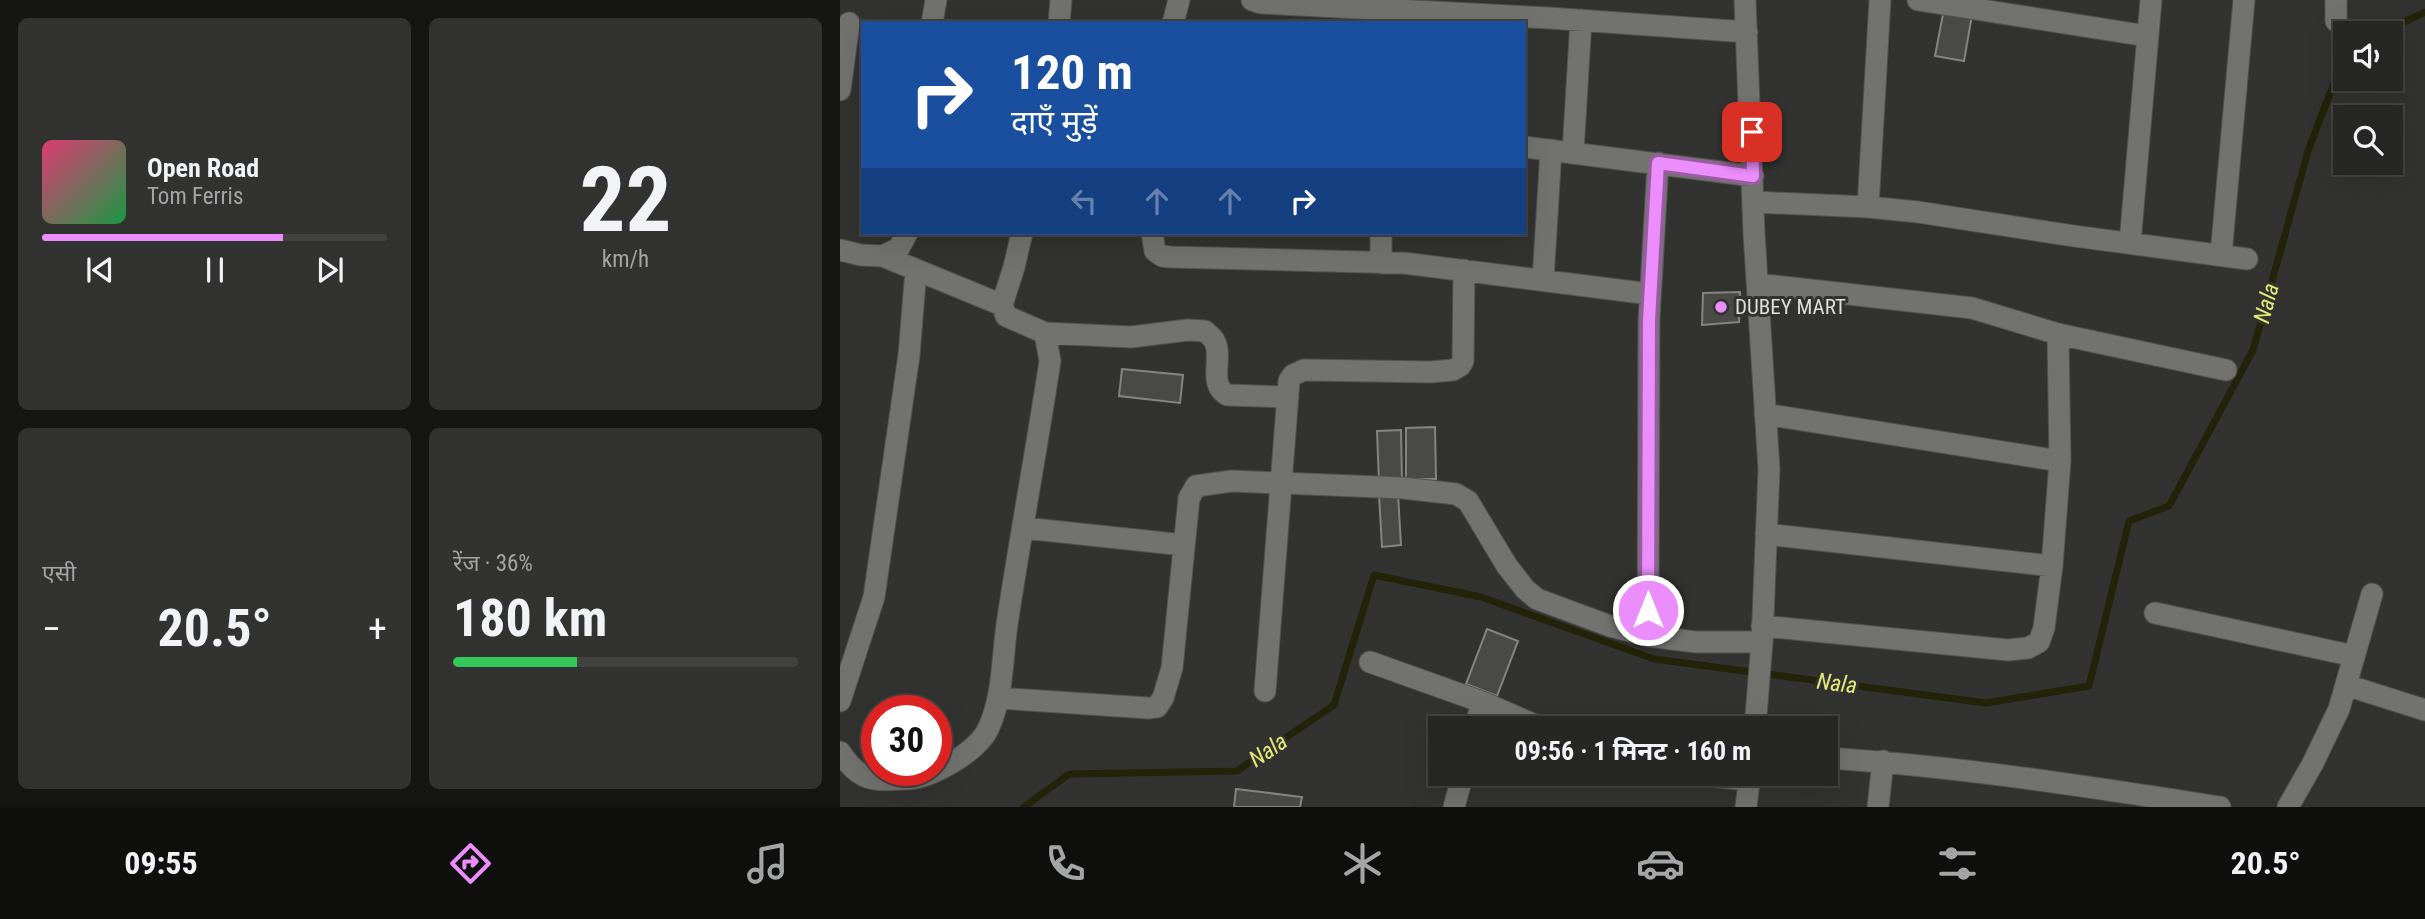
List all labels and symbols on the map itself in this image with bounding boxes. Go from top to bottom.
pin [1722,102,1782,162]
water label: Nala [2248,280,2285,326]
place label: DUBEY MART [1735,295,1846,319]
marker: DUBEY MART [1713,299,1729,315]
position arrow [1611,573,1685,647]
water label: Nala [1815,668,1859,699]
speed limit sign: 30 [861,695,952,786]
water label: Nala [1244,728,1293,773]

